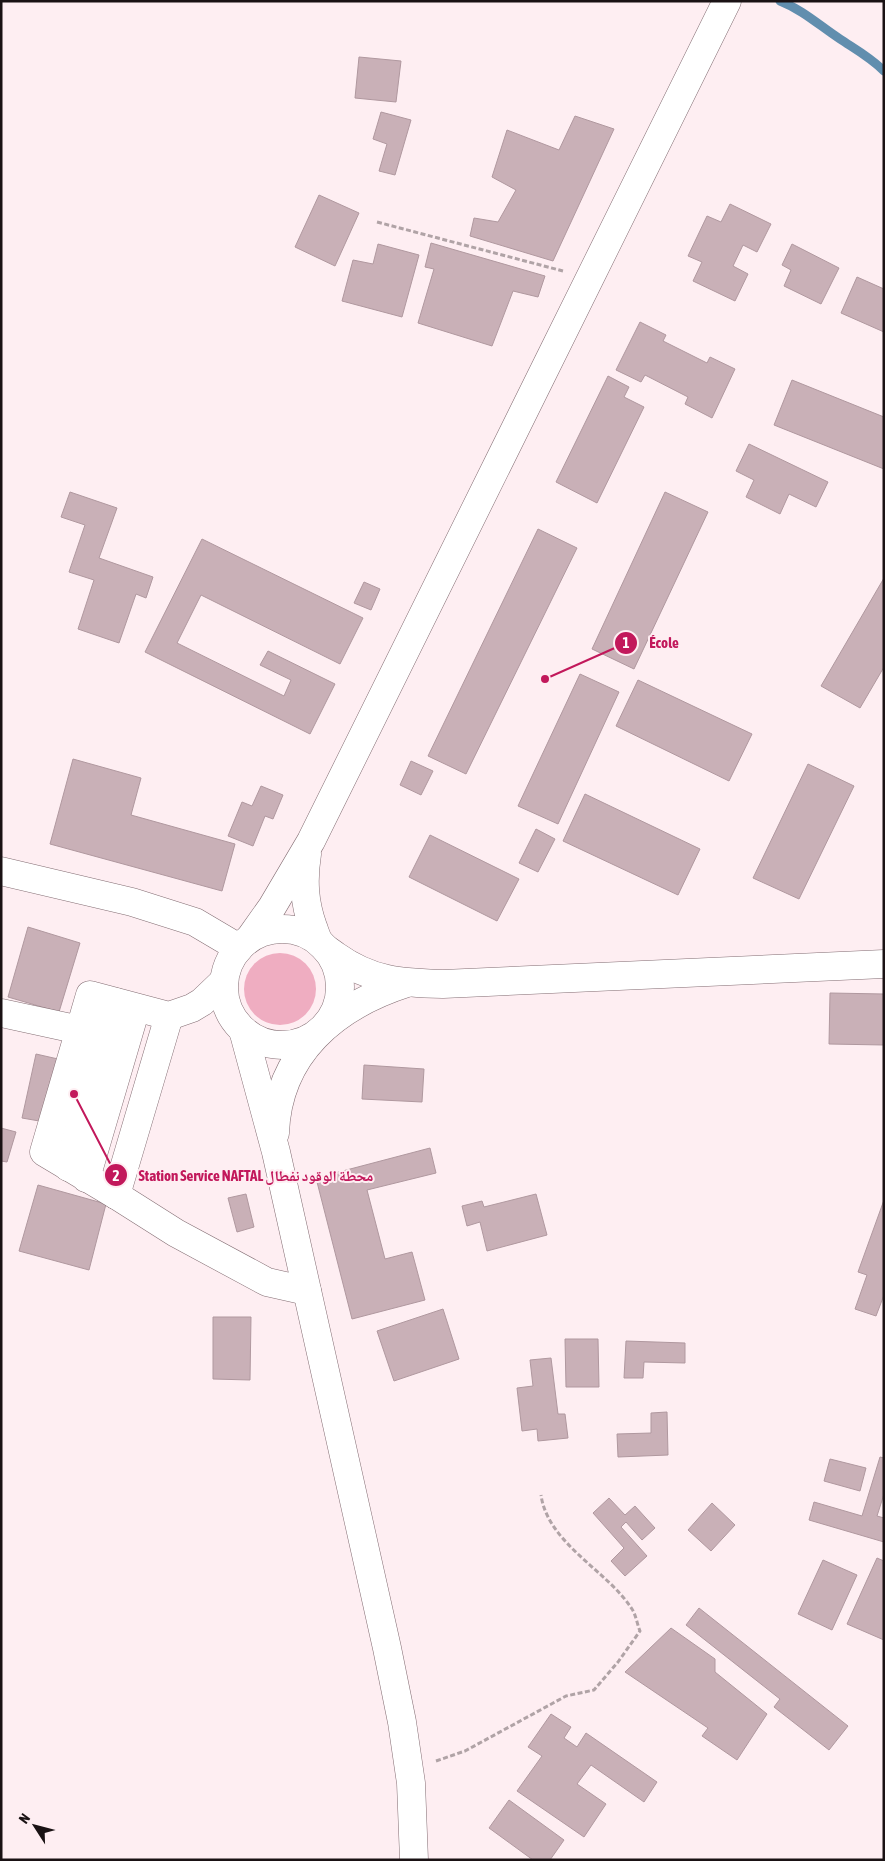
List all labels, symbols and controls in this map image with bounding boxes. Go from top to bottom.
callout: École [614,628,688,658]
text: 1 [622,634,630,651]
text: École [649,634,679,651]
callout: Station Service NAFTAL محطة الوقود نفطال [103,1160,383,1190]
text: 2 [112,1167,120,1184]
text: Station Service NAFTAL محطة الوقود نفطال [139,1167,373,1185]
north arrow [10,1801,60,1851]
text: N [16,1810,33,1826]

